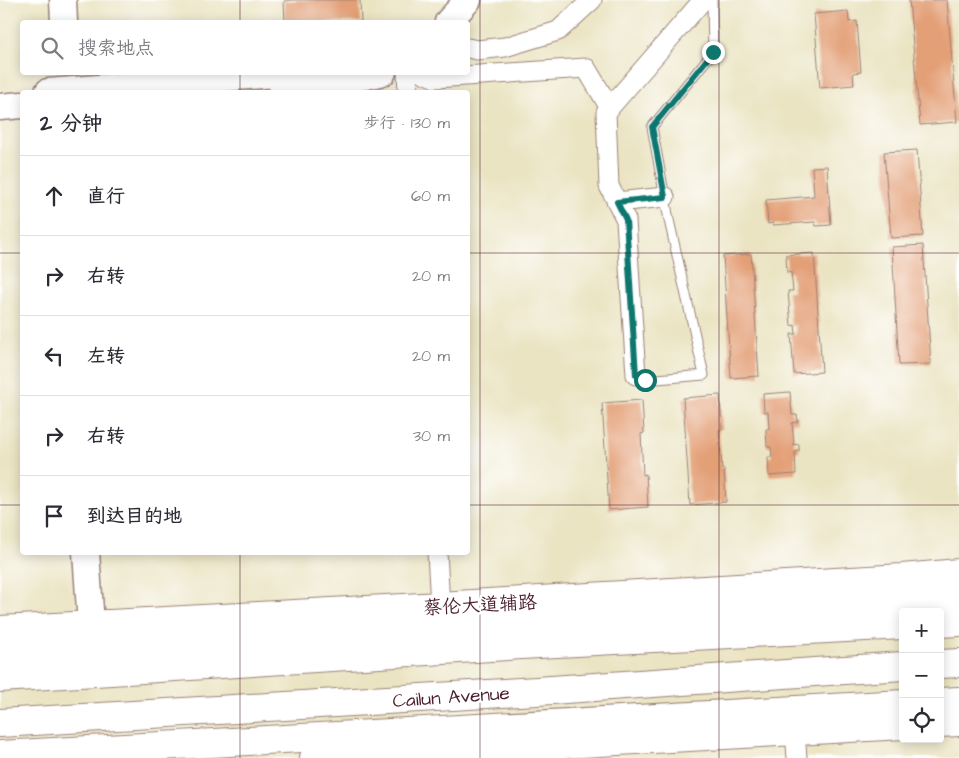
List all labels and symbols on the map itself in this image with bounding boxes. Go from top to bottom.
route end [702,41,725,64]
route start [634,369,657,392]
street label: 蔡伦大道辅路 [422,589,538,622]
street label: Cailun Avenue [392,680,511,715]

